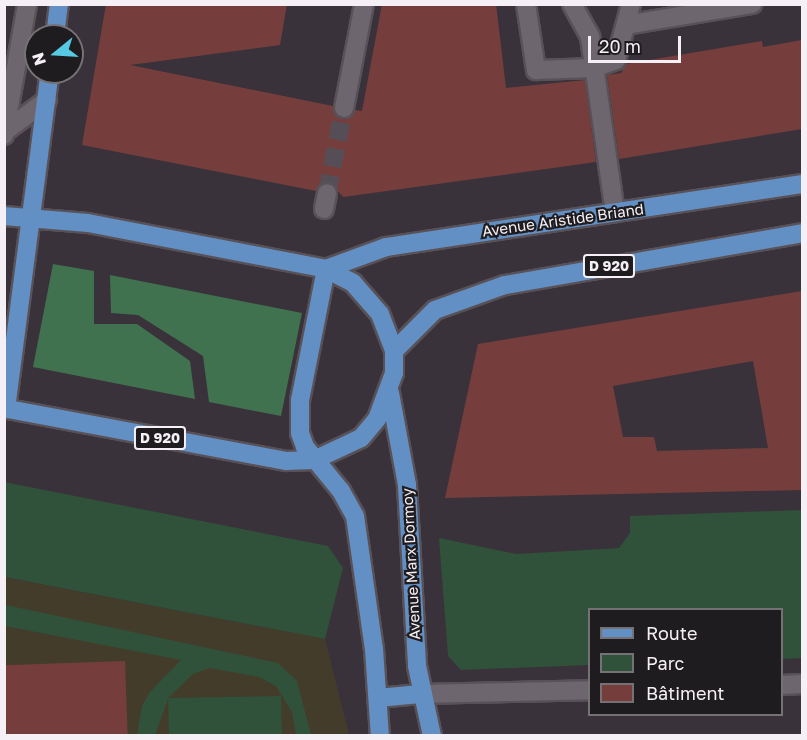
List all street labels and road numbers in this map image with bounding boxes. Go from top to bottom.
street label: Avenue Aristide Briand [481,200,645,240]
road number: D 920 [582,255,636,277]
road number: D 920 [133,427,187,449]
street label: Avenue Marx Dormoy [398,488,424,640]

